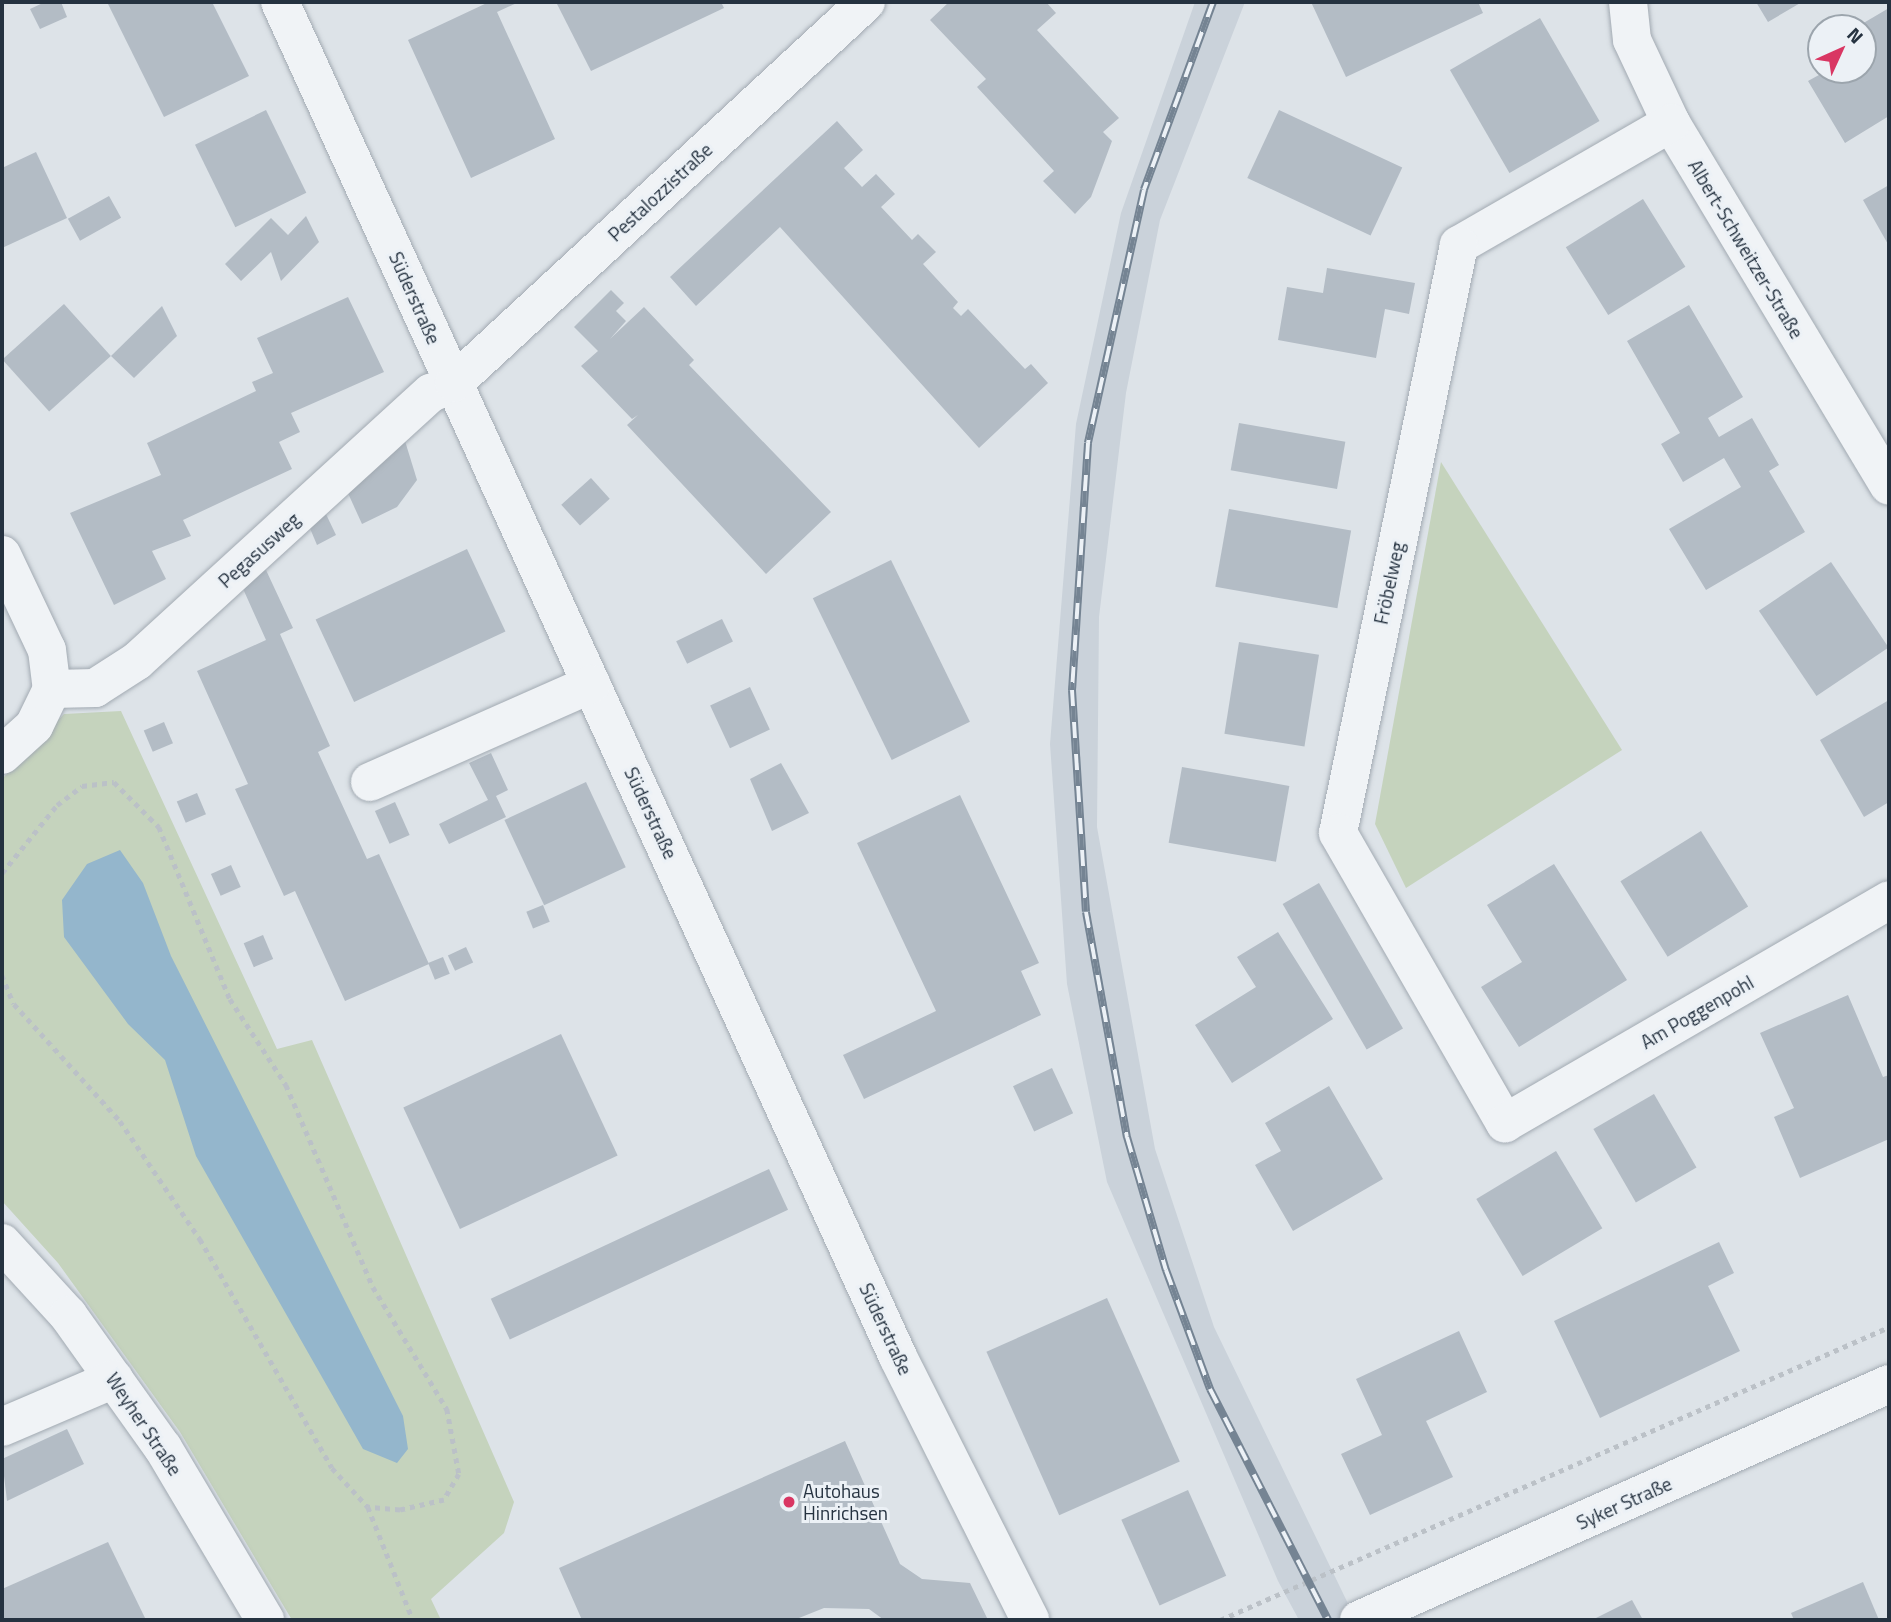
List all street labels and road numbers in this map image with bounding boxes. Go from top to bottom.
street label: Pestalozzistraße [603,138,717,246]
street label: Albert-Schweitzer-Straße [1684,155,1808,343]
street label: Süderstraße [385,248,445,348]
street label: Pegasusweg [214,508,304,592]
street label: Fröbelweg [1369,540,1409,626]
street label: Süderstraße [620,763,682,863]
street label: Am Poggenpohl [1636,970,1758,1054]
street label: Süderstraße [855,1279,917,1379]
street label: Weyher Straße [101,1368,187,1480]
street label: Syker Straße [1573,1472,1675,1534]

